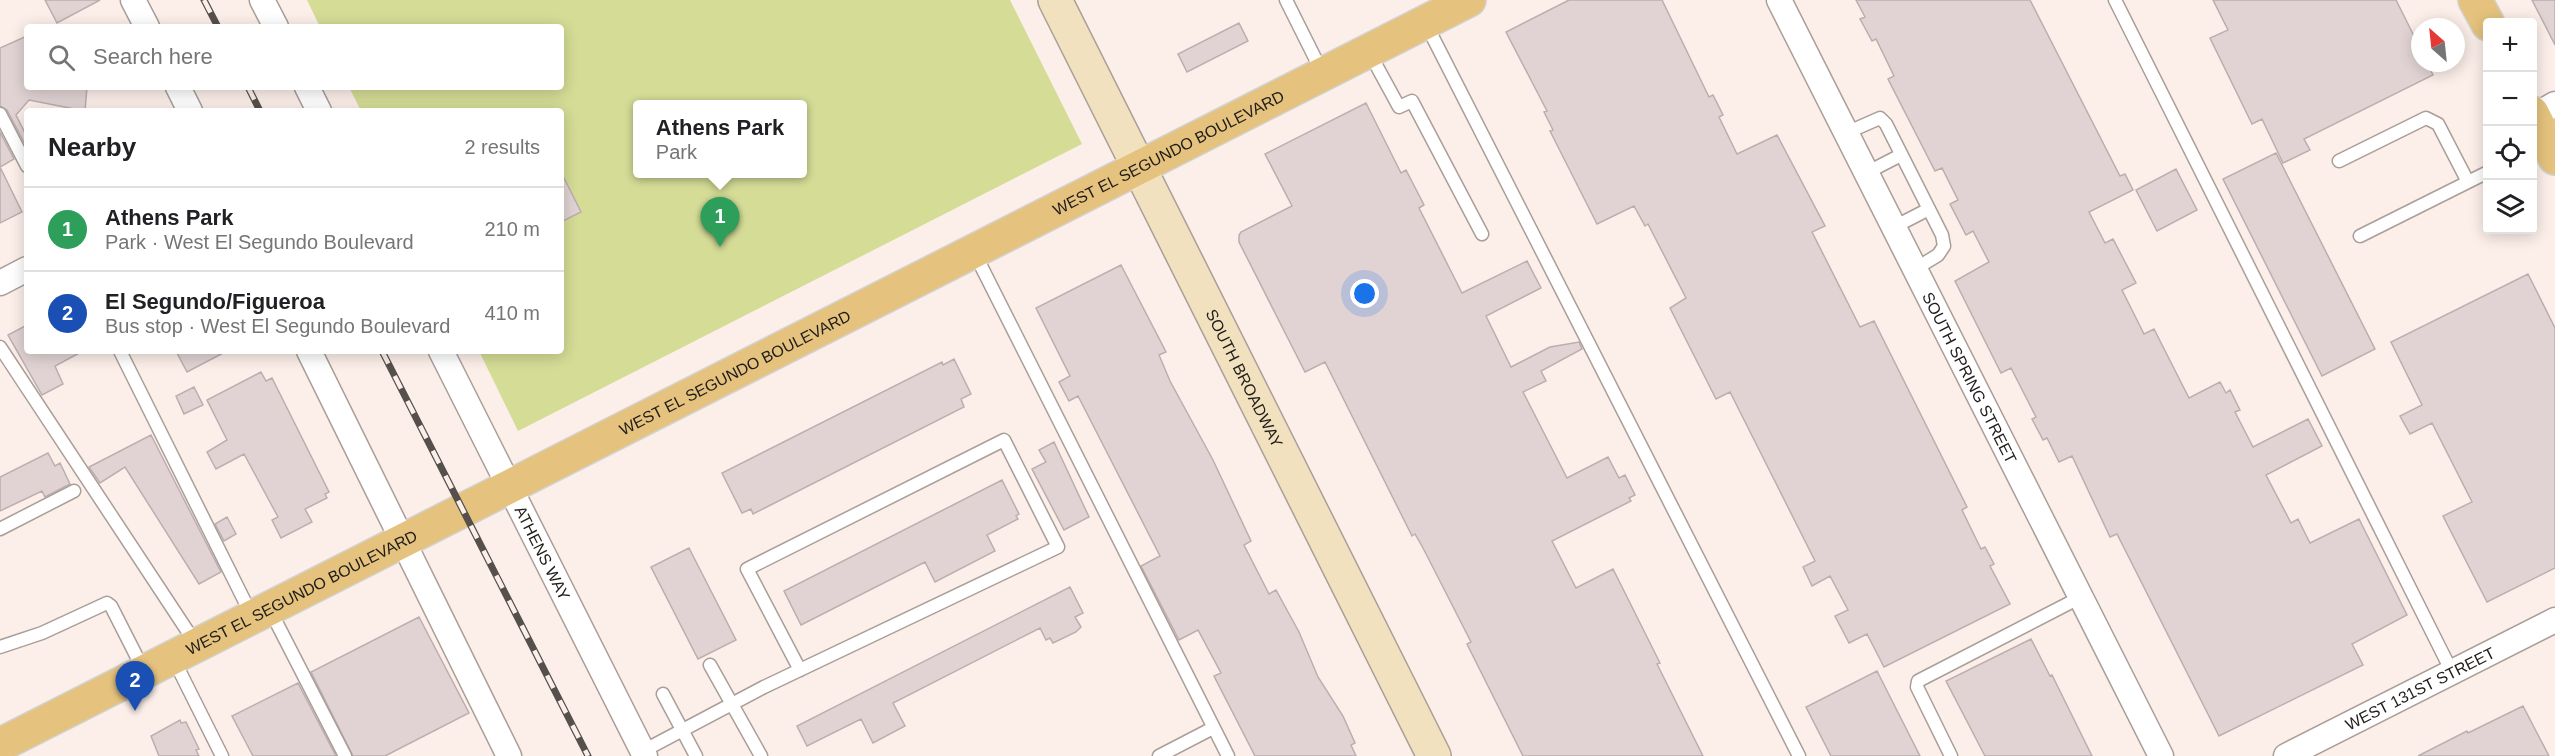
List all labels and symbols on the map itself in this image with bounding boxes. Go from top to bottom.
north arrow [2411,18,2465,72]
street label: WEST EL SEGUNDO BOULEVARD [1050,87,1287,218]
pin: 1 [700,198,740,247]
your location [1350,279,1379,308]
street label: SOUTH SPRING STREET [1919,289,2020,466]
street label: SOUTH BROADWAY [1203,306,1286,450]
street label: WEST EL SEGUNDO BOULEVARD [617,307,853,438]
street label: ATHENS WAY [512,503,574,603]
street label: WEST EL SEGUNDO BOULEVARD [183,526,420,658]
street label: WEST 131ST STREET [2342,643,2497,733]
pin: 2 [116,662,154,711]

